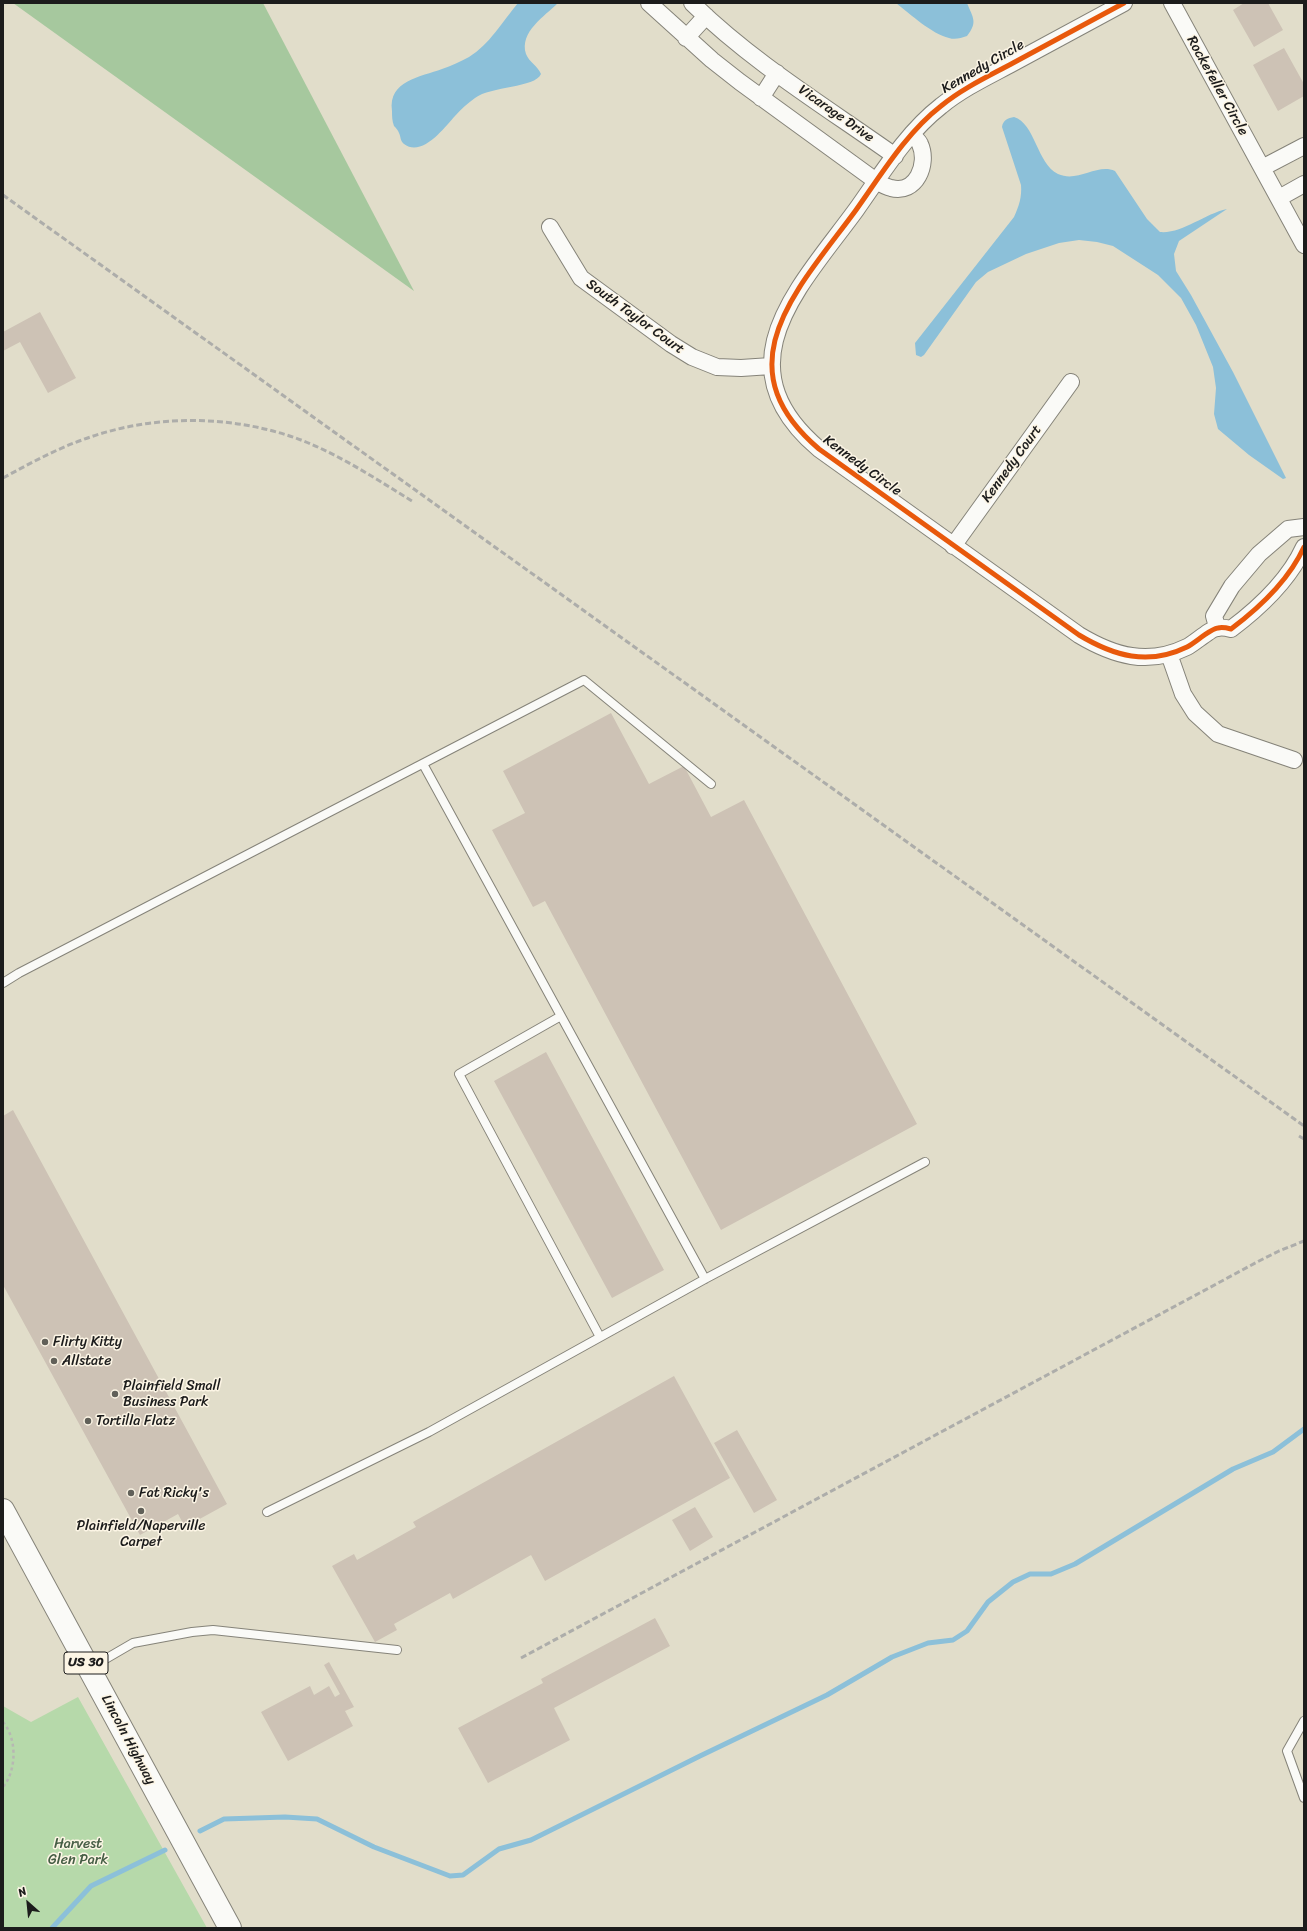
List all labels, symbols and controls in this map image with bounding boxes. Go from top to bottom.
street label: Rockefeller Circle [1183,33,1251,139]
street label: Kennedy Circle [939,37,1027,97]
street label: Vicarage Drive [795,82,877,146]
street label: South Taylor Court [583,276,687,358]
street label: Kennedy Court [978,422,1046,506]
street label: Kennedy Circle [820,432,904,500]
place label: Flirty Kitty [53,1334,122,1350]
marker: Flirty Kitty [40,1337,50,1347]
place label: Allstate [62,1353,111,1369]
marker: Allstate [49,1356,59,1366]
place label: Plainfield Small Business Park [123,1378,221,1410]
marker: Plainfield Small Business Park [110,1389,120,1399]
place label: Tortilla Flatz [96,1413,175,1429]
marker: Tortilla Flatz [83,1416,93,1426]
place label: Fat Ricky's [139,1485,209,1501]
marker: Fat Ricky's [126,1488,136,1498]
marker: Plainfield/Naperville Carpet [136,1506,146,1516]
place label: Plainfield/Naperville Carpet [77,1518,205,1550]
road number: US 30 [64,1652,108,1674]
street label: Lincoln Highway [97,1692,159,1788]
park label: Harvest Glen Park [48,1836,108,1868]
text: N [15,1882,30,1902]
north arrow [8,1883,48,1923]

